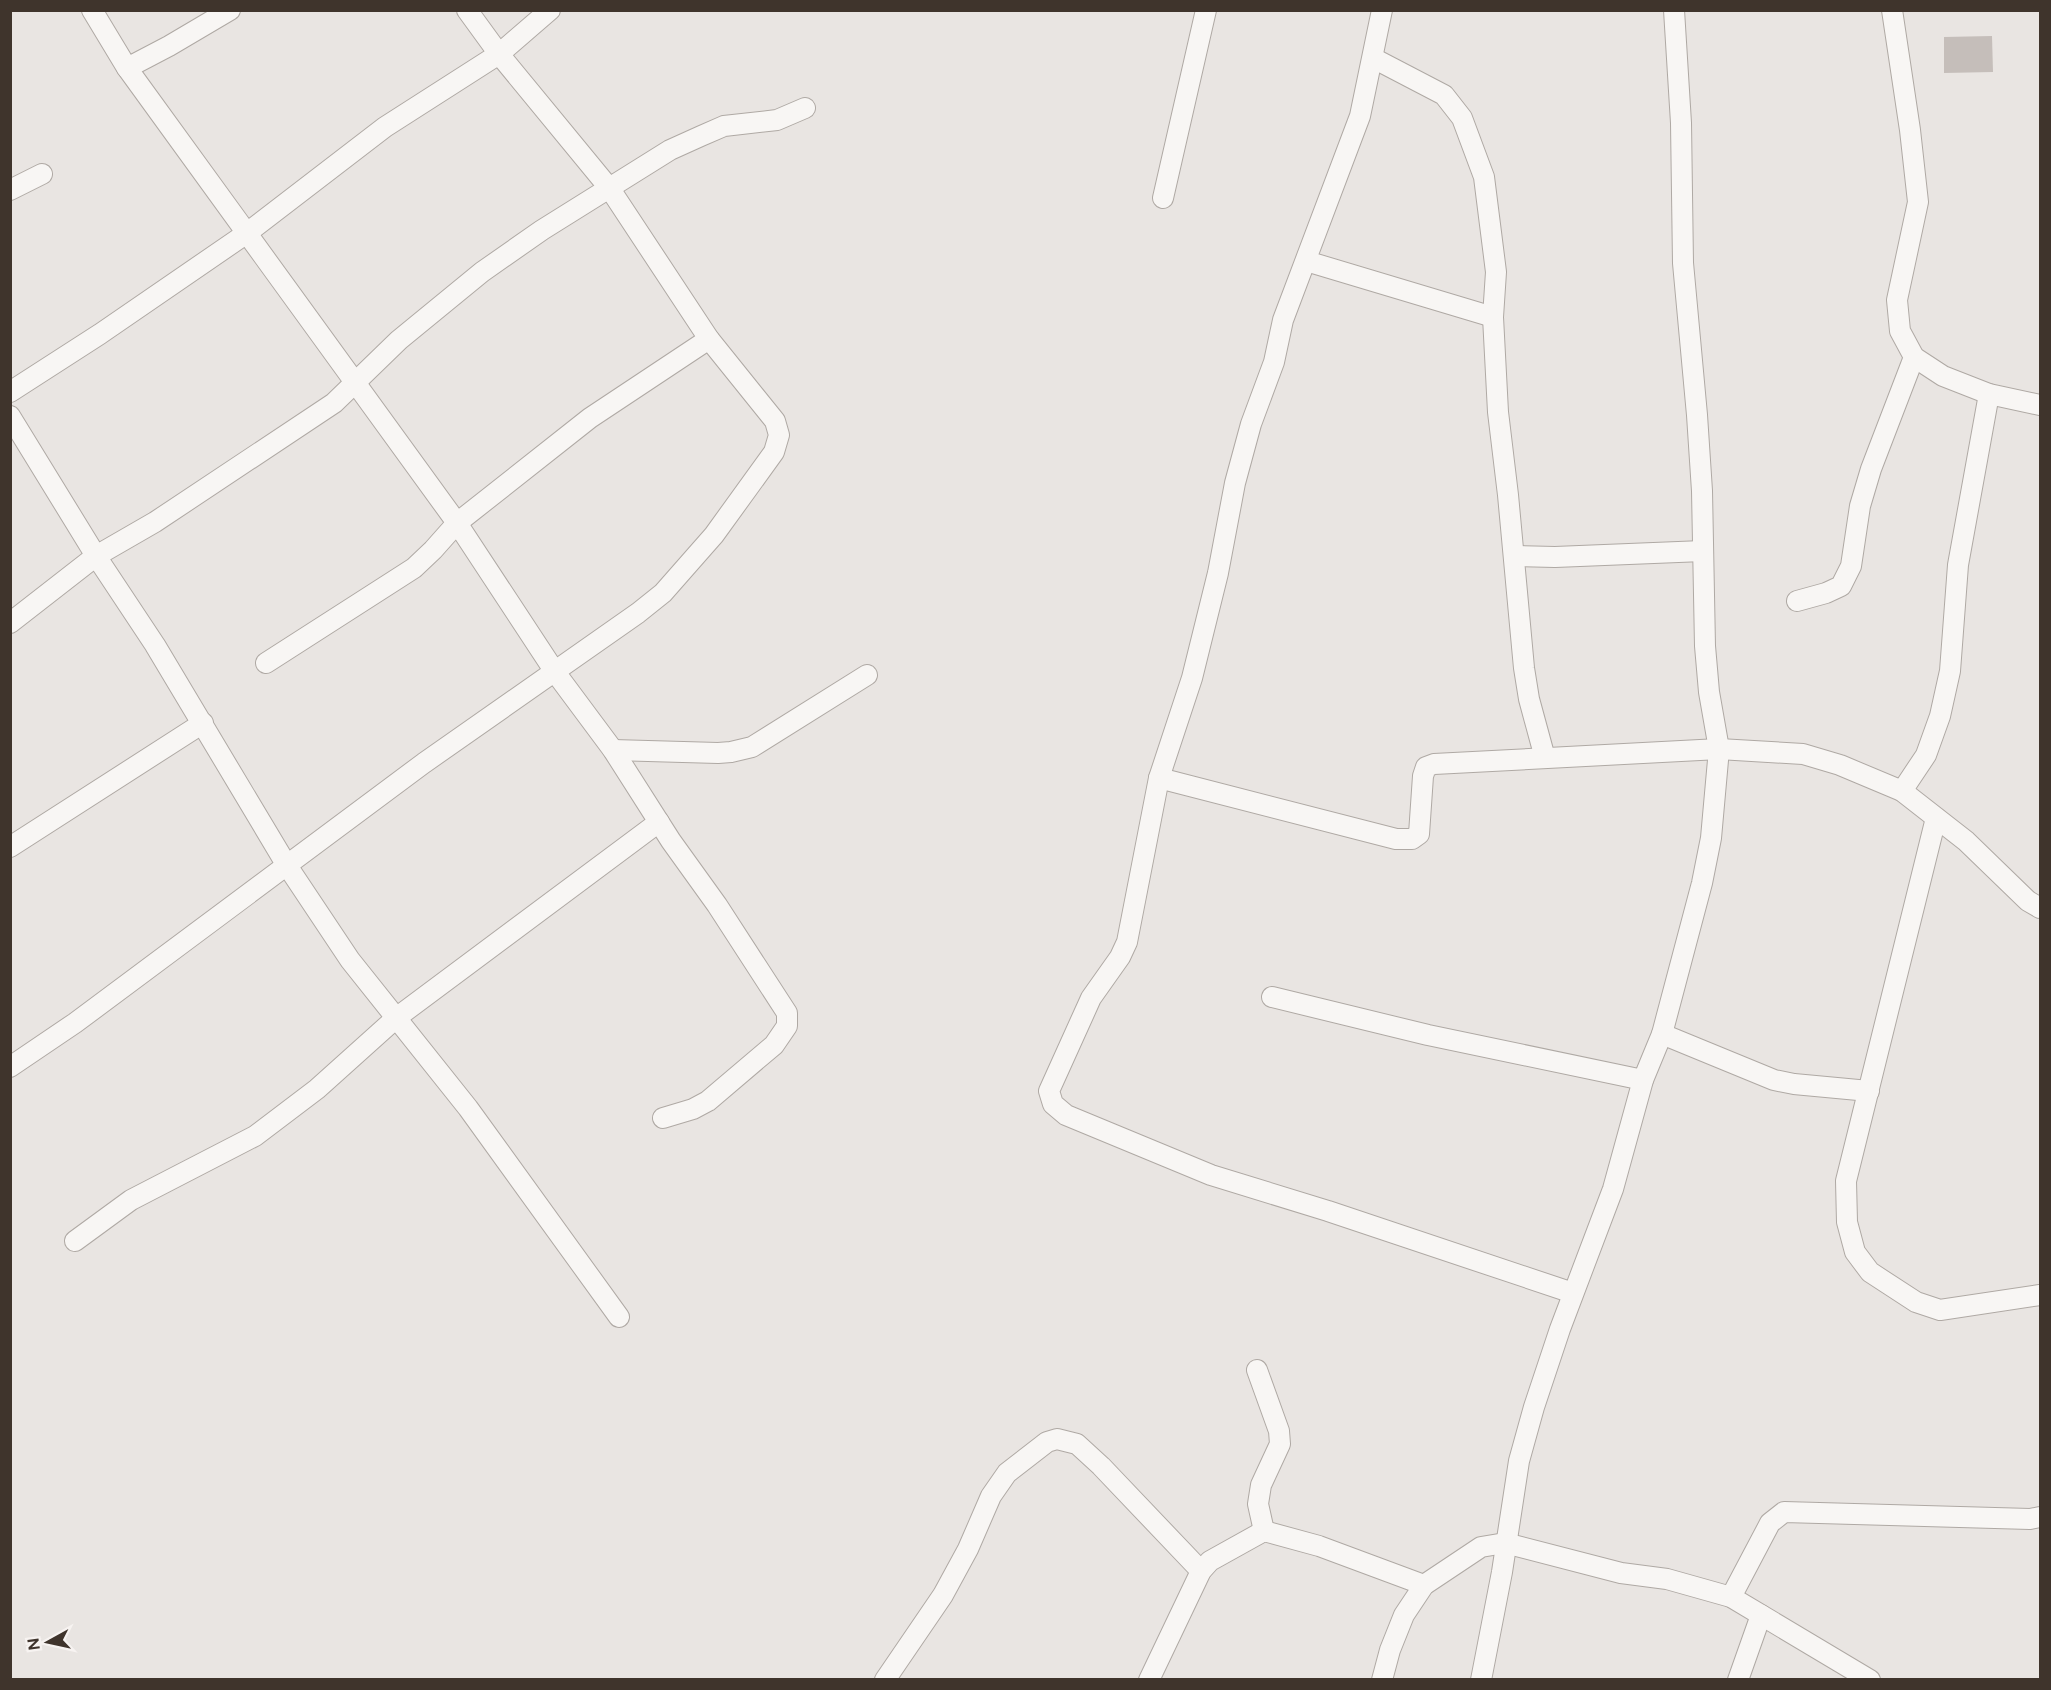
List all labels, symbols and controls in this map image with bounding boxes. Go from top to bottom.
north arrow [18,1612,78,1672]
text: N [23,1637,44,1651]

